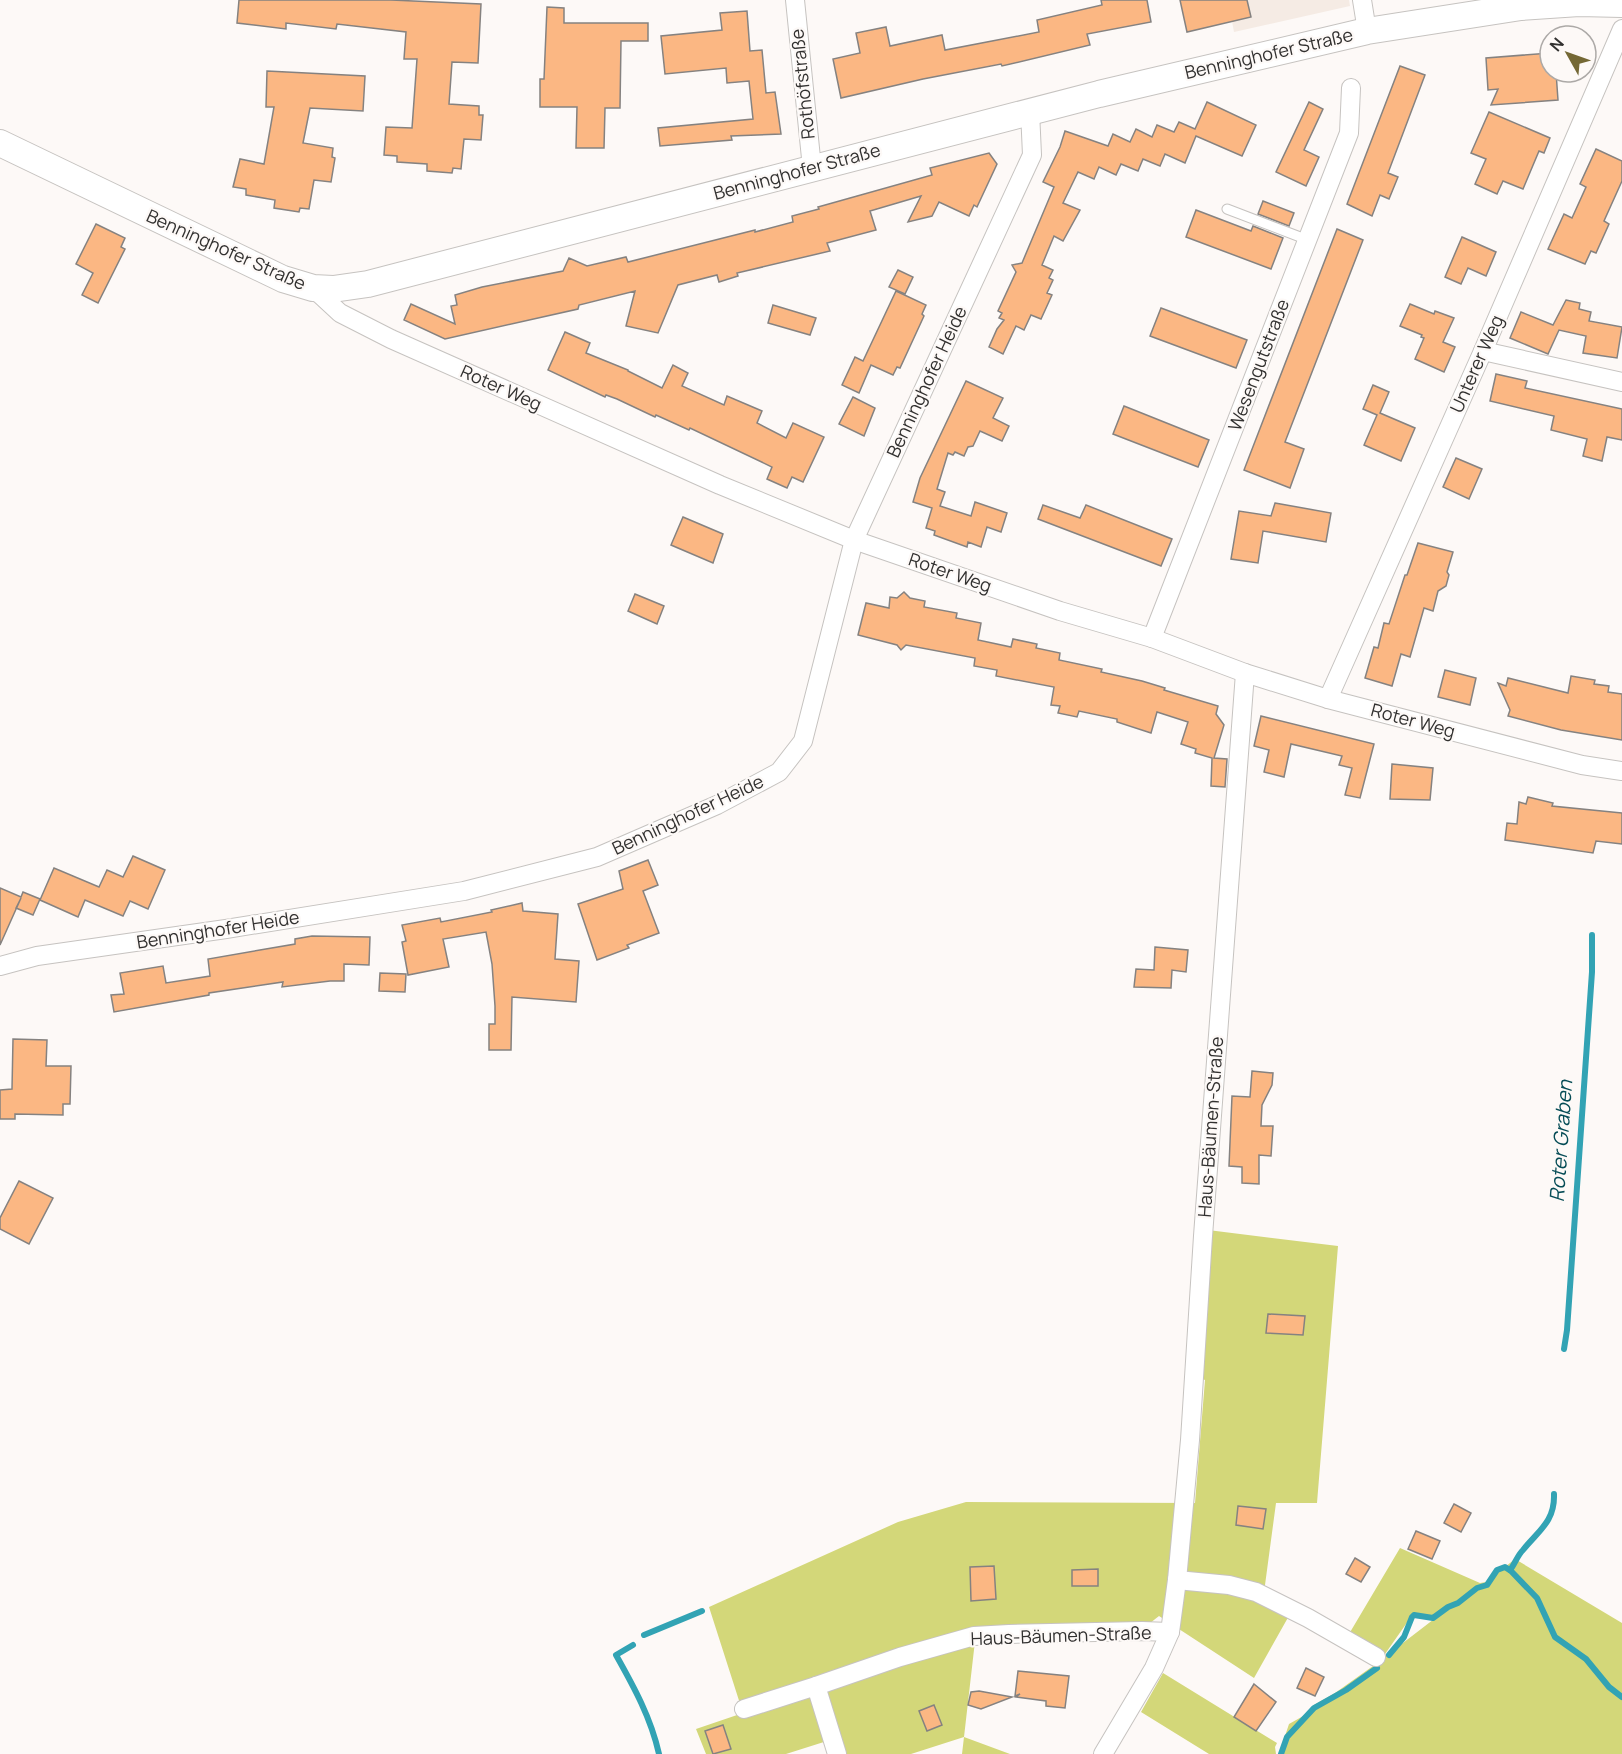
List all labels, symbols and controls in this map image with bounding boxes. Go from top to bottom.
street label: Benninghofer Straße [1182,22,1355,84]
north arrow [1538,24,1598,84]
street label: Rothöfstraße [784,28,820,141]
text: N [1544,33,1569,56]
street label: Benninghofer Straße [711,137,883,205]
street label: Benninghofer Straße [143,203,310,295]
street label: Wesengutstraße [1222,295,1294,434]
street label: Benninghofer Heide [880,302,972,461]
street label: Unterer Weg [1444,311,1508,416]
street label: Roter Weg [457,359,546,416]
street label: Roter Weg [906,547,995,597]
street label: Roter Weg [1368,697,1458,743]
street label: Benninghofer Heide [608,768,767,860]
street label: Benninghofer Heide [135,904,301,954]
street label: Haus-Bäumen-Straße [1192,1036,1228,1218]
water label: Roter Graben [1543,1078,1578,1203]
street label: Haus-Bäumen-Straße [970,1620,1152,1650]

